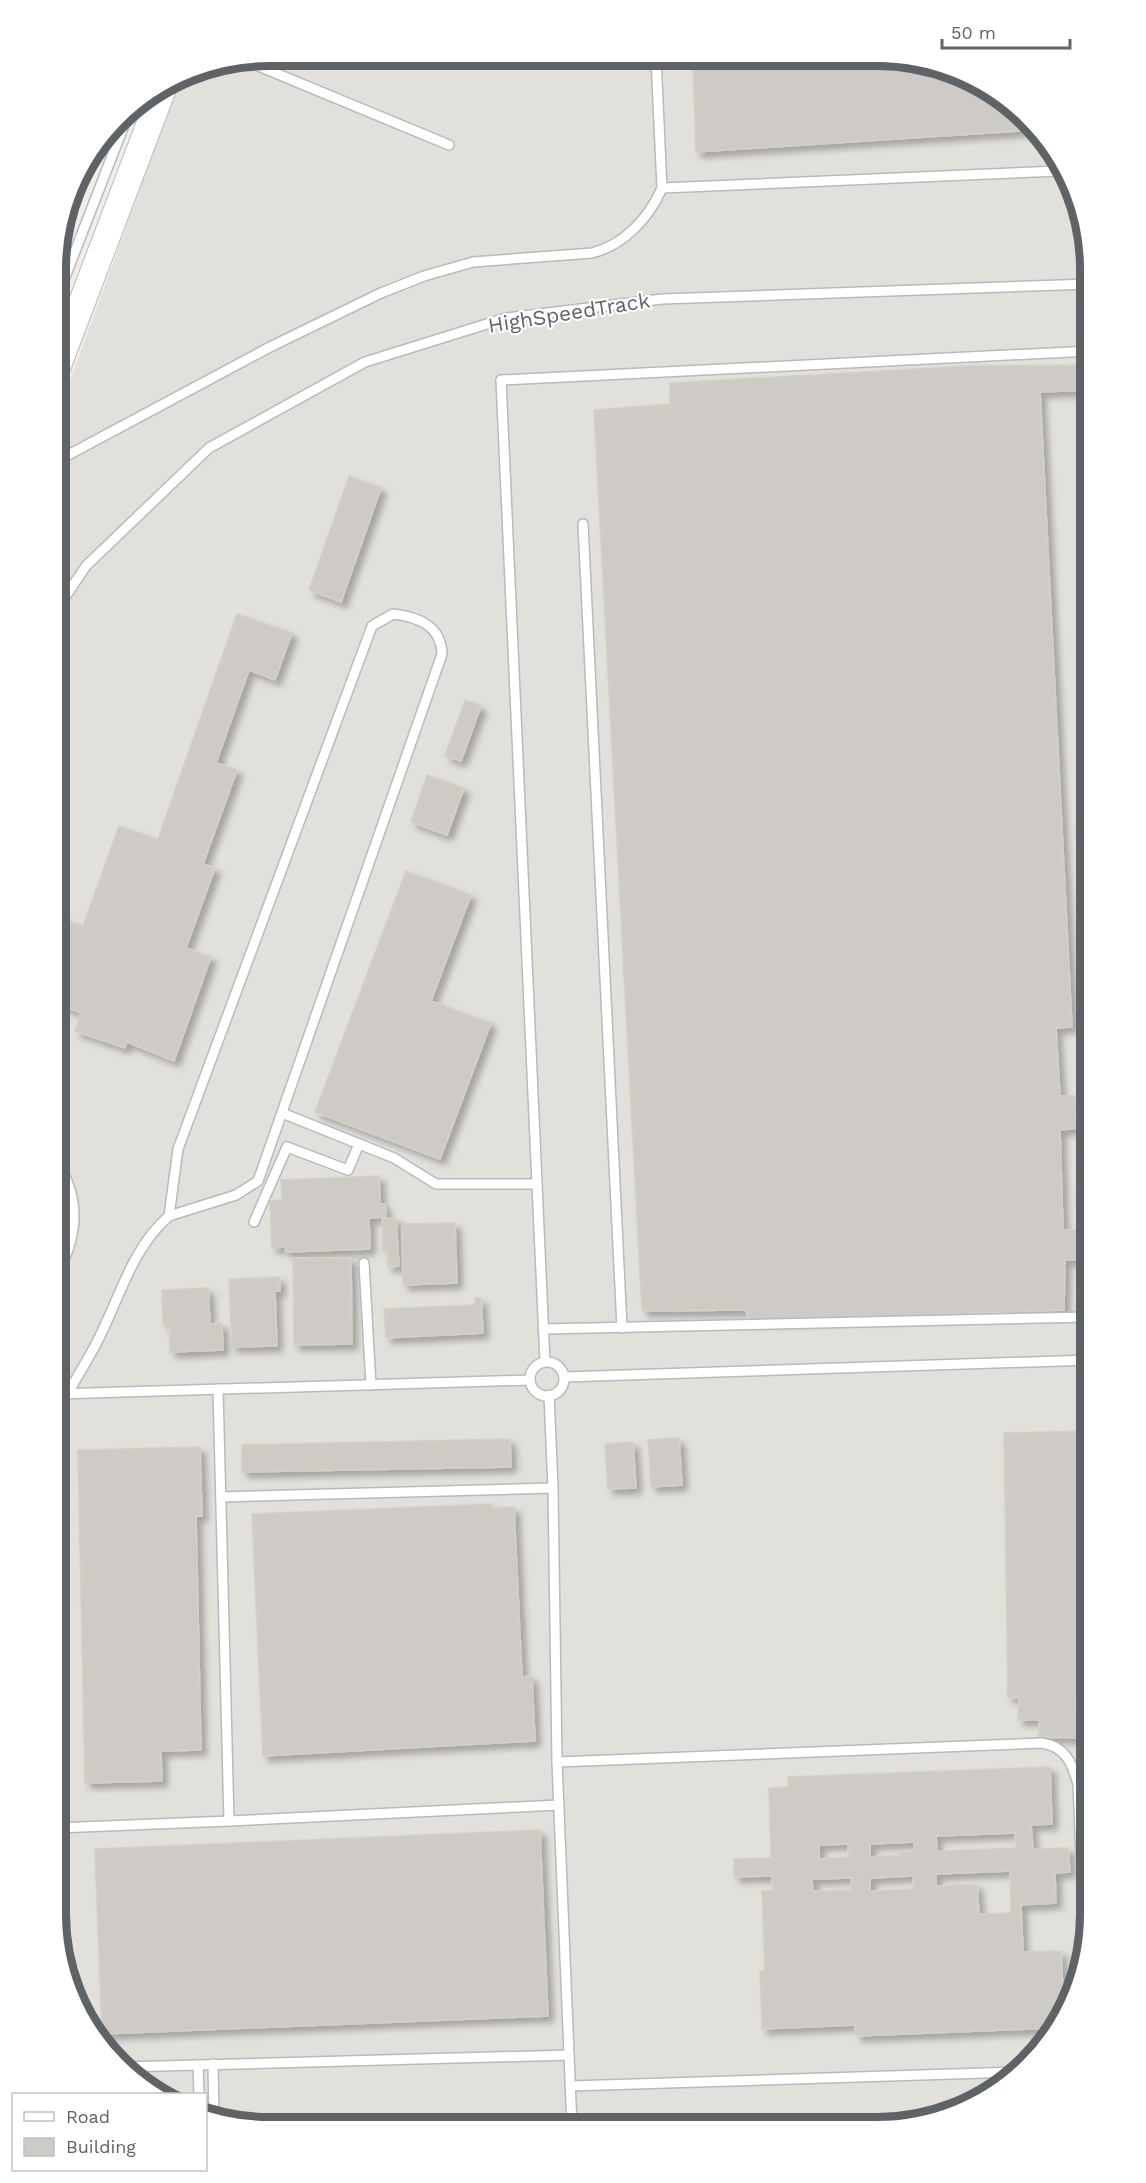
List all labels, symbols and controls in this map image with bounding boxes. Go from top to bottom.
scale bar [942,12,1070,50]
text: 50 m [951,22,996,43]
street label: HighSpeedTrack [486,287,652,338]
legend [12,2093,207,2171]
text: Road [66,2106,110,2127]
text: Building [66,2136,136,2157]

